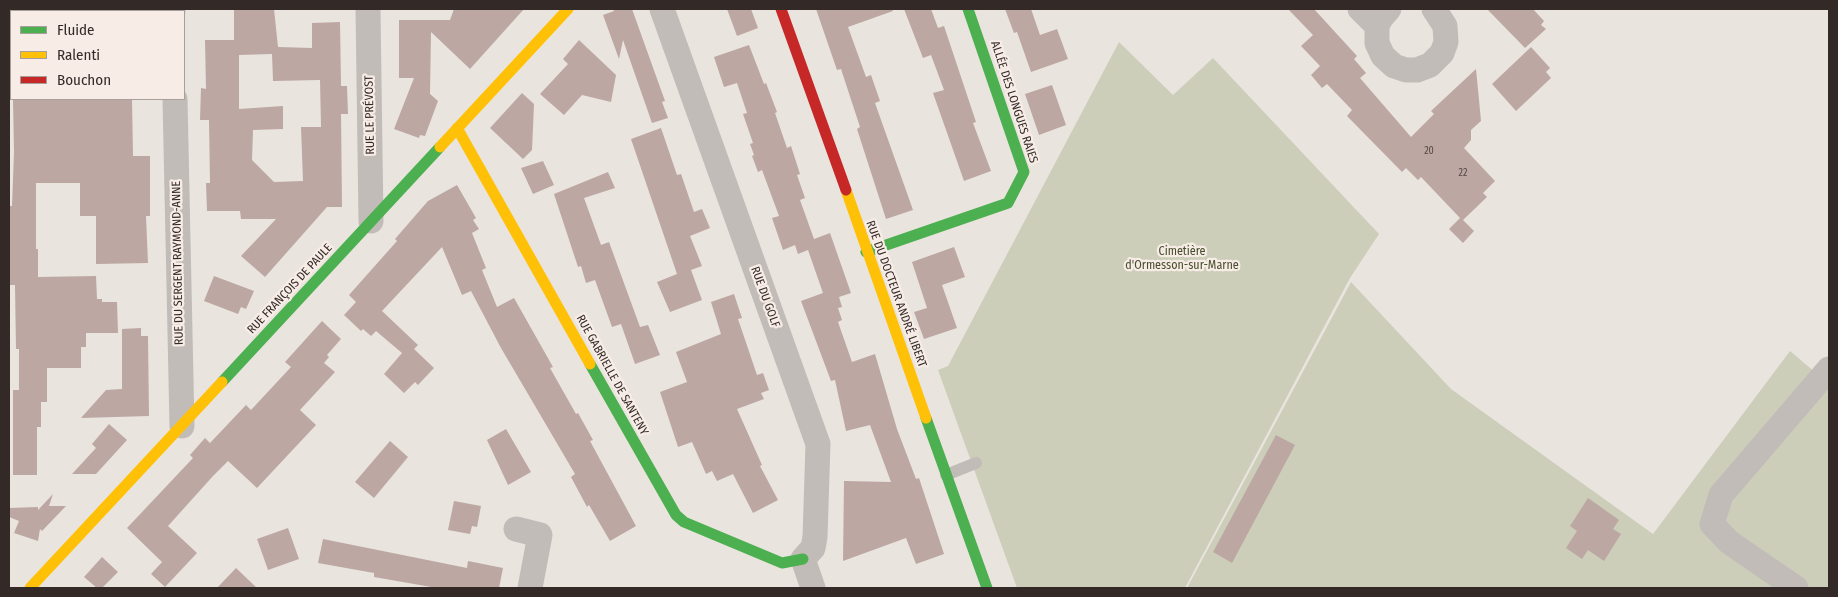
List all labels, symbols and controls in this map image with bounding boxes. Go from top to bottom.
legend [10,10,185,100]
text: Fluide [57,21,94,39]
street label: ALLÉE DES LONGUES RAIES [987,39,1041,165]
text: Ralenti [57,46,100,64]
text: Bouchon [57,71,111,89]
street label: RUE LE PRÉVOST [362,75,378,155]
house number: 20 [1424,145,1434,157]
house number: 22 [1459,167,1467,179]
street label: RUE DU SERGENT RAYMOND-ANNE [169,181,187,345]
street label: RUE DU DOCTEUR ANDRÉ LIBERT [863,219,929,369]
street label: RUE FRANÇOIS DE PAULE [245,241,335,337]
park label: Cimetière d'Ormesson-sur-Marne [1125,245,1239,273]
street label: RUE DU GOLF [747,265,783,329]
street label: RUE GABRIELLE DE SANTENY [573,312,651,438]

